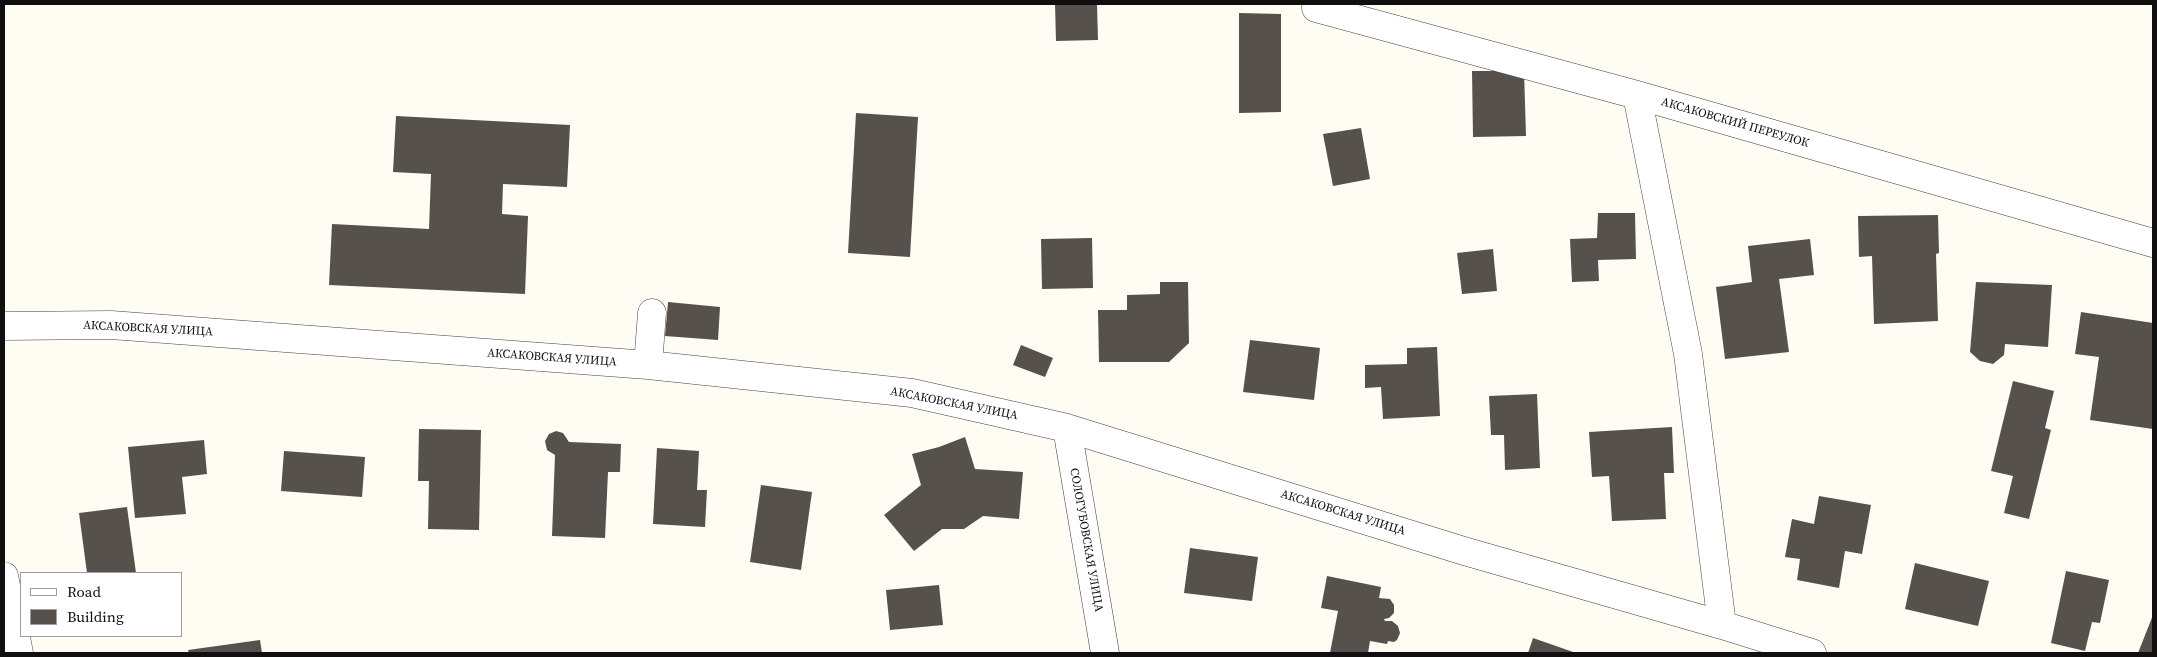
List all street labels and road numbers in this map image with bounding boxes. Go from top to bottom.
street label: АКСАКОВСКИЙ ПЕРЕУЛОК [1659,95,1811,151]
street label: АКСАКОВСКАЯ УЛИЦА [83,318,213,340]
street label: АКСАКОВСКАЯ УЛИЦА [487,346,617,370]
street label: АКСАКОВСКАЯ УЛИЦА [889,385,1019,423]
street label: СОЛОГУБОВСКАЯ УЛИЦА [1066,467,1106,613]
street label: АКСАКОВСКАЯ УЛИЦА [1279,487,1407,539]

